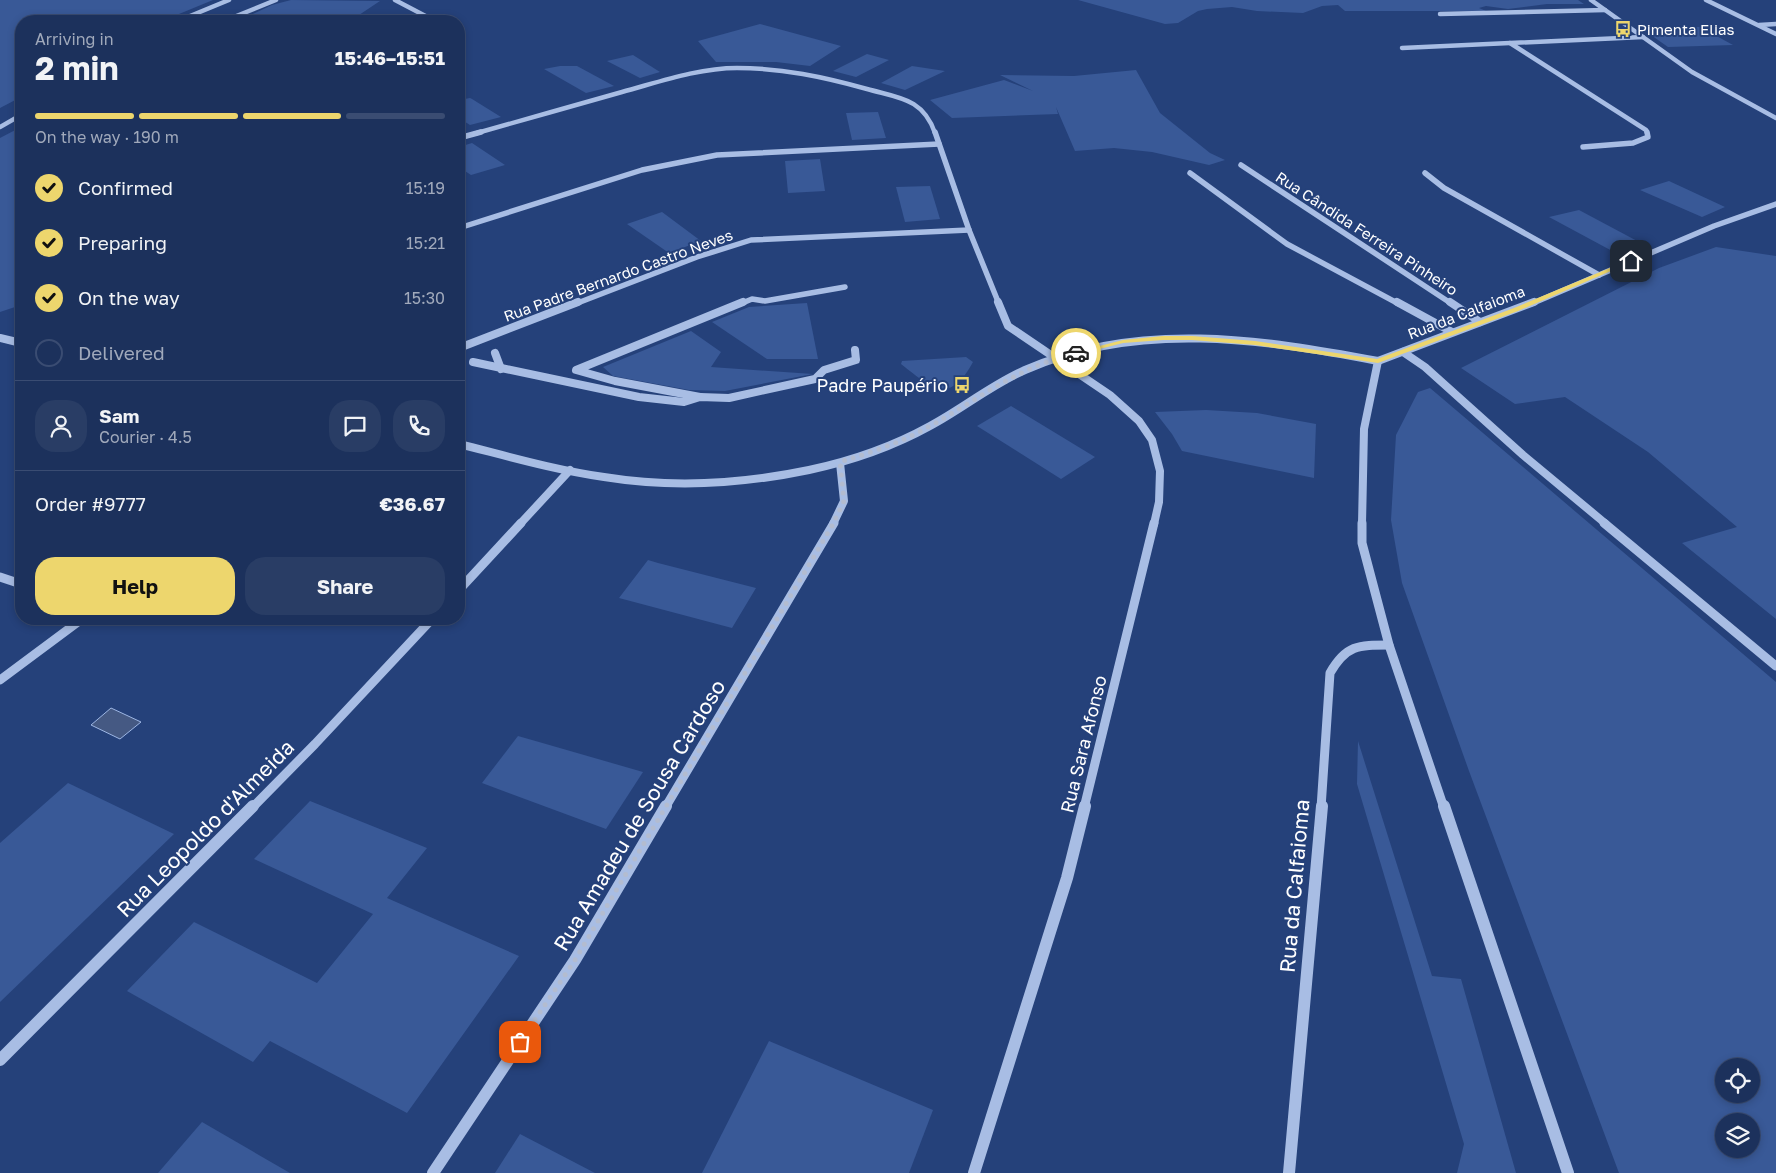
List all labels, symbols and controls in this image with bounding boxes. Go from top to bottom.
bus stop icon: Pimenta Elias [1613,19,1633,39]
place label: Pimenta Elias [1637,20,1735,38]
text: Arriving in [35,29,114,49]
text: 15:46–15:51 [335,46,445,69]
text: 2 min [35,49,119,87]
text: On the way · 190 m [35,127,179,147]
street label: Rua Cândida Ferreira Pinheiro [1273,167,1461,299]
icon: check [35,174,63,202]
text: Confirmed [78,176,173,199]
text: 15:19 [406,178,445,198]
street label: Rua Padre Bernardo Castro Neves [501,225,735,325]
icon: check [35,229,63,257]
text: Preparing [78,231,167,254]
text: 15:21 [406,233,445,253]
pin [1610,240,1652,282]
icon: home [1617,247,1645,275]
street label: Rua da Calfaioma [1405,281,1527,343]
icon: check [35,284,63,312]
text: On the way [78,286,180,309]
text: 15:30 [404,288,445,308]
courier [1051,328,1101,378]
icon: car [1062,339,1090,367]
text: Delivered [78,341,165,364]
place label: Padre Paupério [817,374,948,396]
bus stop icon: Padre Paupério [952,375,972,395]
button: person [35,400,87,452]
button: chat [329,400,381,452]
button: phone [393,400,445,452]
text: Sam [99,404,139,427]
text: Courier · 4.5 [99,427,192,447]
text: Order #9777 [35,492,146,515]
text: €36.67 [379,492,445,515]
button: Help [35,557,235,615]
button: Share [245,557,445,615]
street label: Rua Sara Afonso [1055,673,1111,815]
street label: Rua Amadeu de Sousa Cardoso [548,675,730,955]
street label: Rua Leopoldo d'Almeida [111,734,299,922]
street label: Rua da Calfaioma [1273,798,1315,974]
pin [499,1021,541,1063]
icon: bag [506,1028,534,1056]
map controls [1715,1058,1760,1158]
button: locate [1715,1058,1760,1103]
button: layers [1715,1113,1760,1158]

